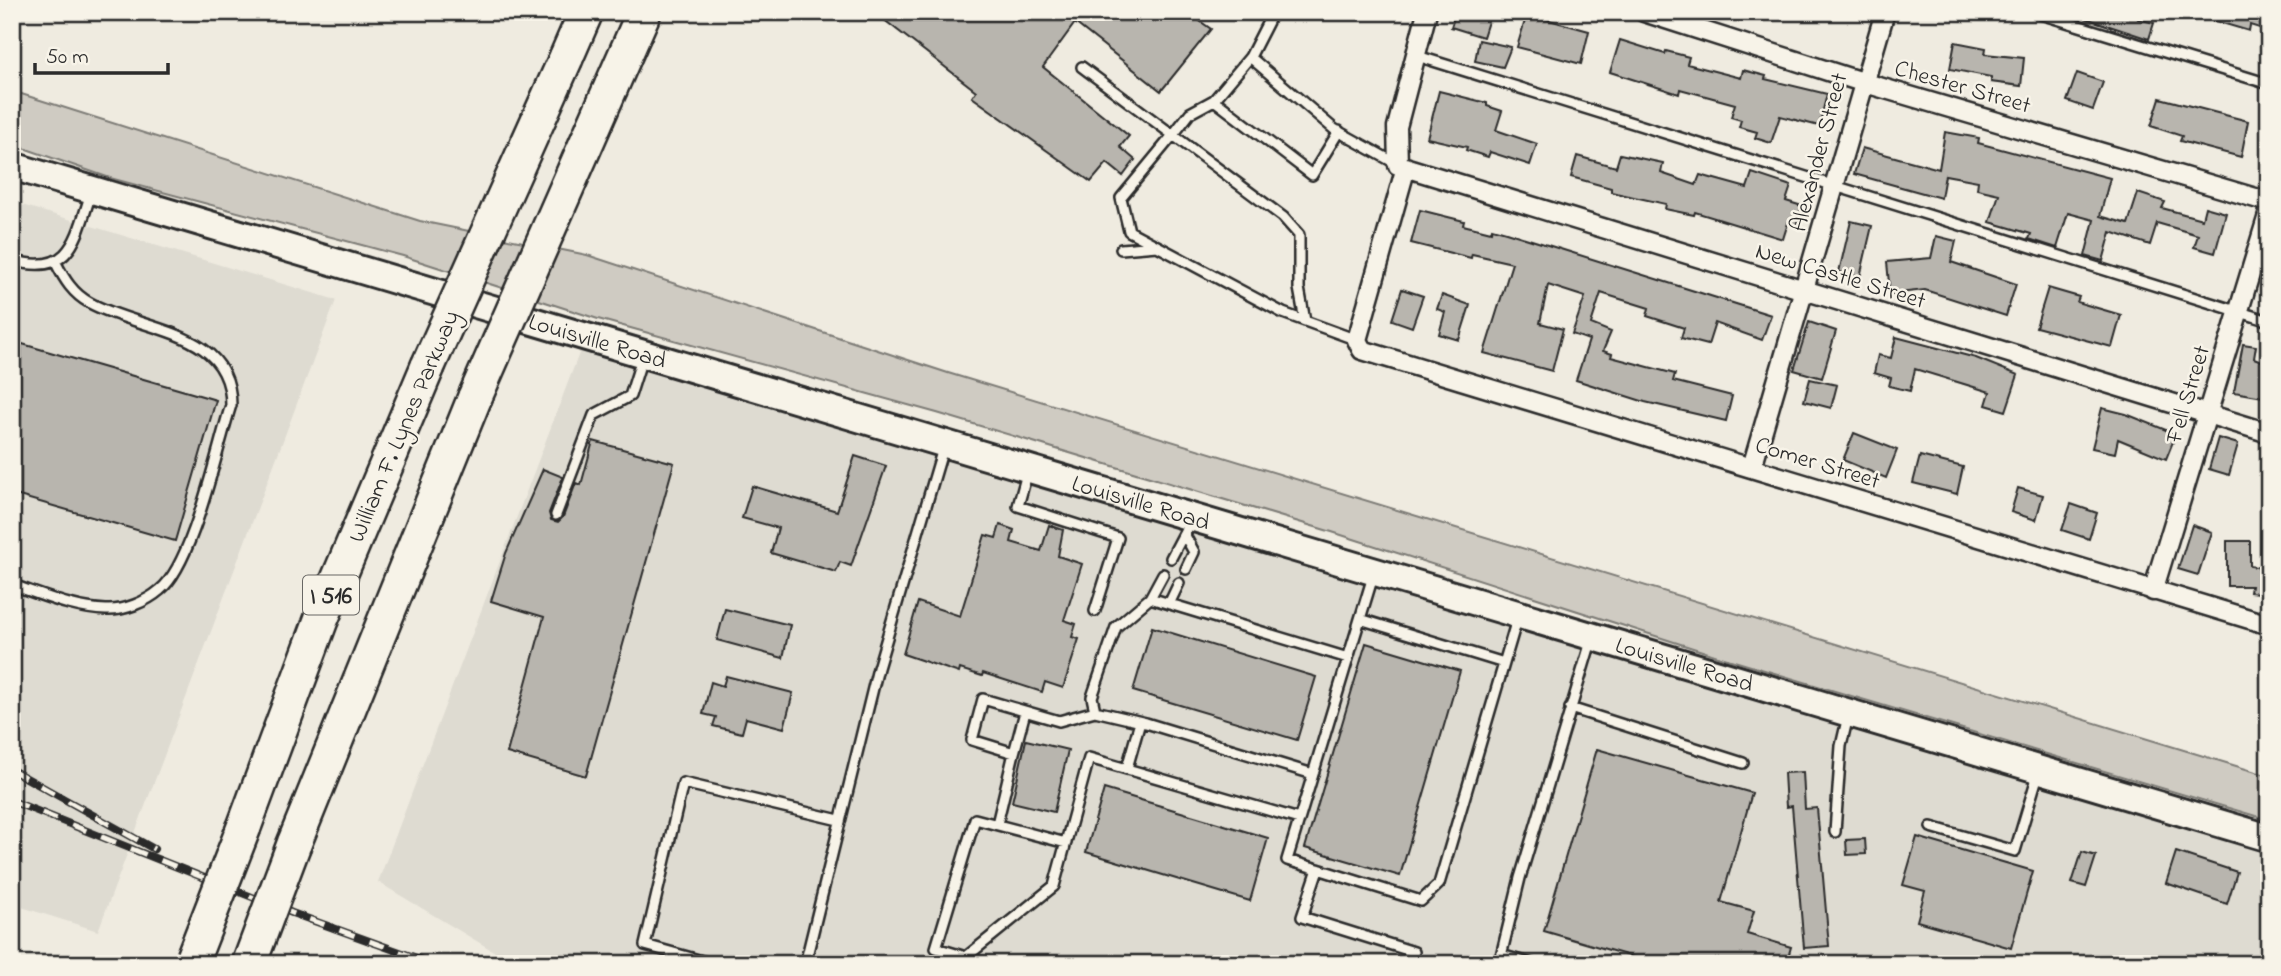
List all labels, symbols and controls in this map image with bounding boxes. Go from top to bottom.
scale bar [35,32,168,76]
text: 50 m [46,43,89,73]
street label: Chester Street [1890,52,2035,125]
street label: Alexander Street [1782,69,1858,236]
street label: New Castle Street [1751,235,1930,320]
street label: William F. Lynes Parkway [341,306,471,549]
street label: Louisville Road [524,306,671,380]
street label: Fell Street [2158,341,2221,449]
street label: Comer Street [1750,429,1884,500]
street label: Louisville Road [1067,467,1214,542]
road number: I 516 [303,576,359,614]
street label: Louisville Road [1611,629,1757,704]

